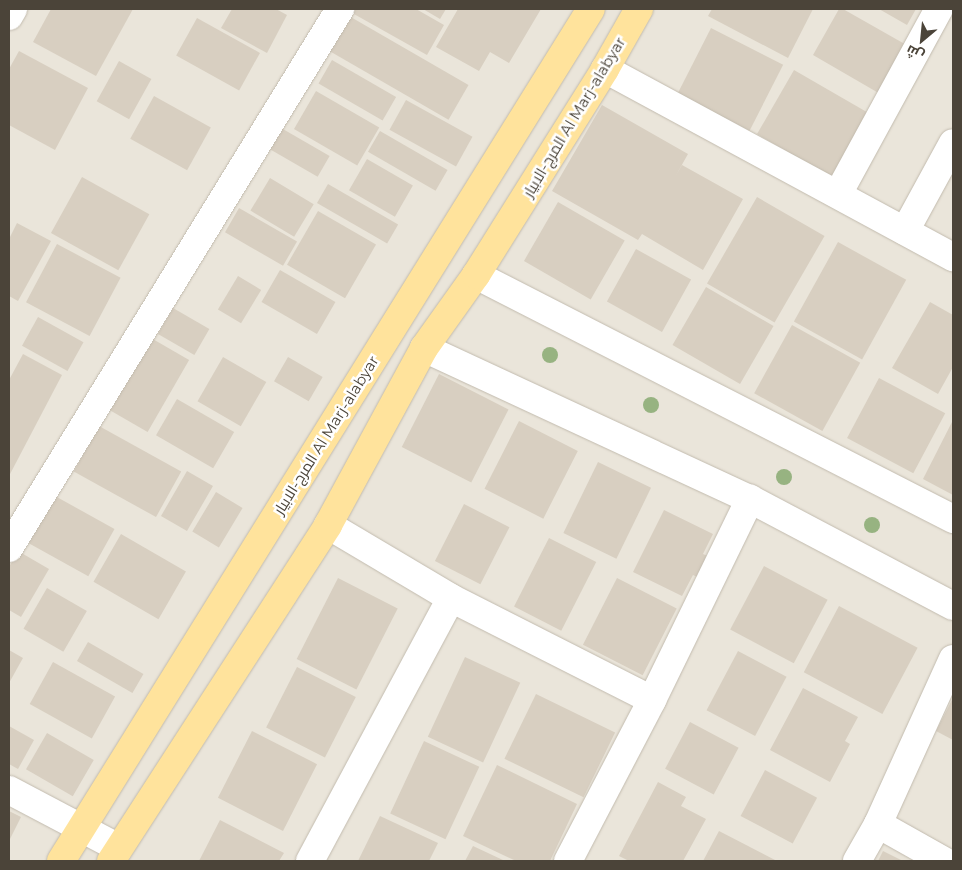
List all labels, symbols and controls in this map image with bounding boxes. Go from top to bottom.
north arrow [897,15,947,65]
street label: المرج-الابيار Al Marj-alabyar [519,34,629,200]
text: ش [903,41,927,65]
street label: المرج-الابيار Al Marj-alabyar [270,352,382,518]

